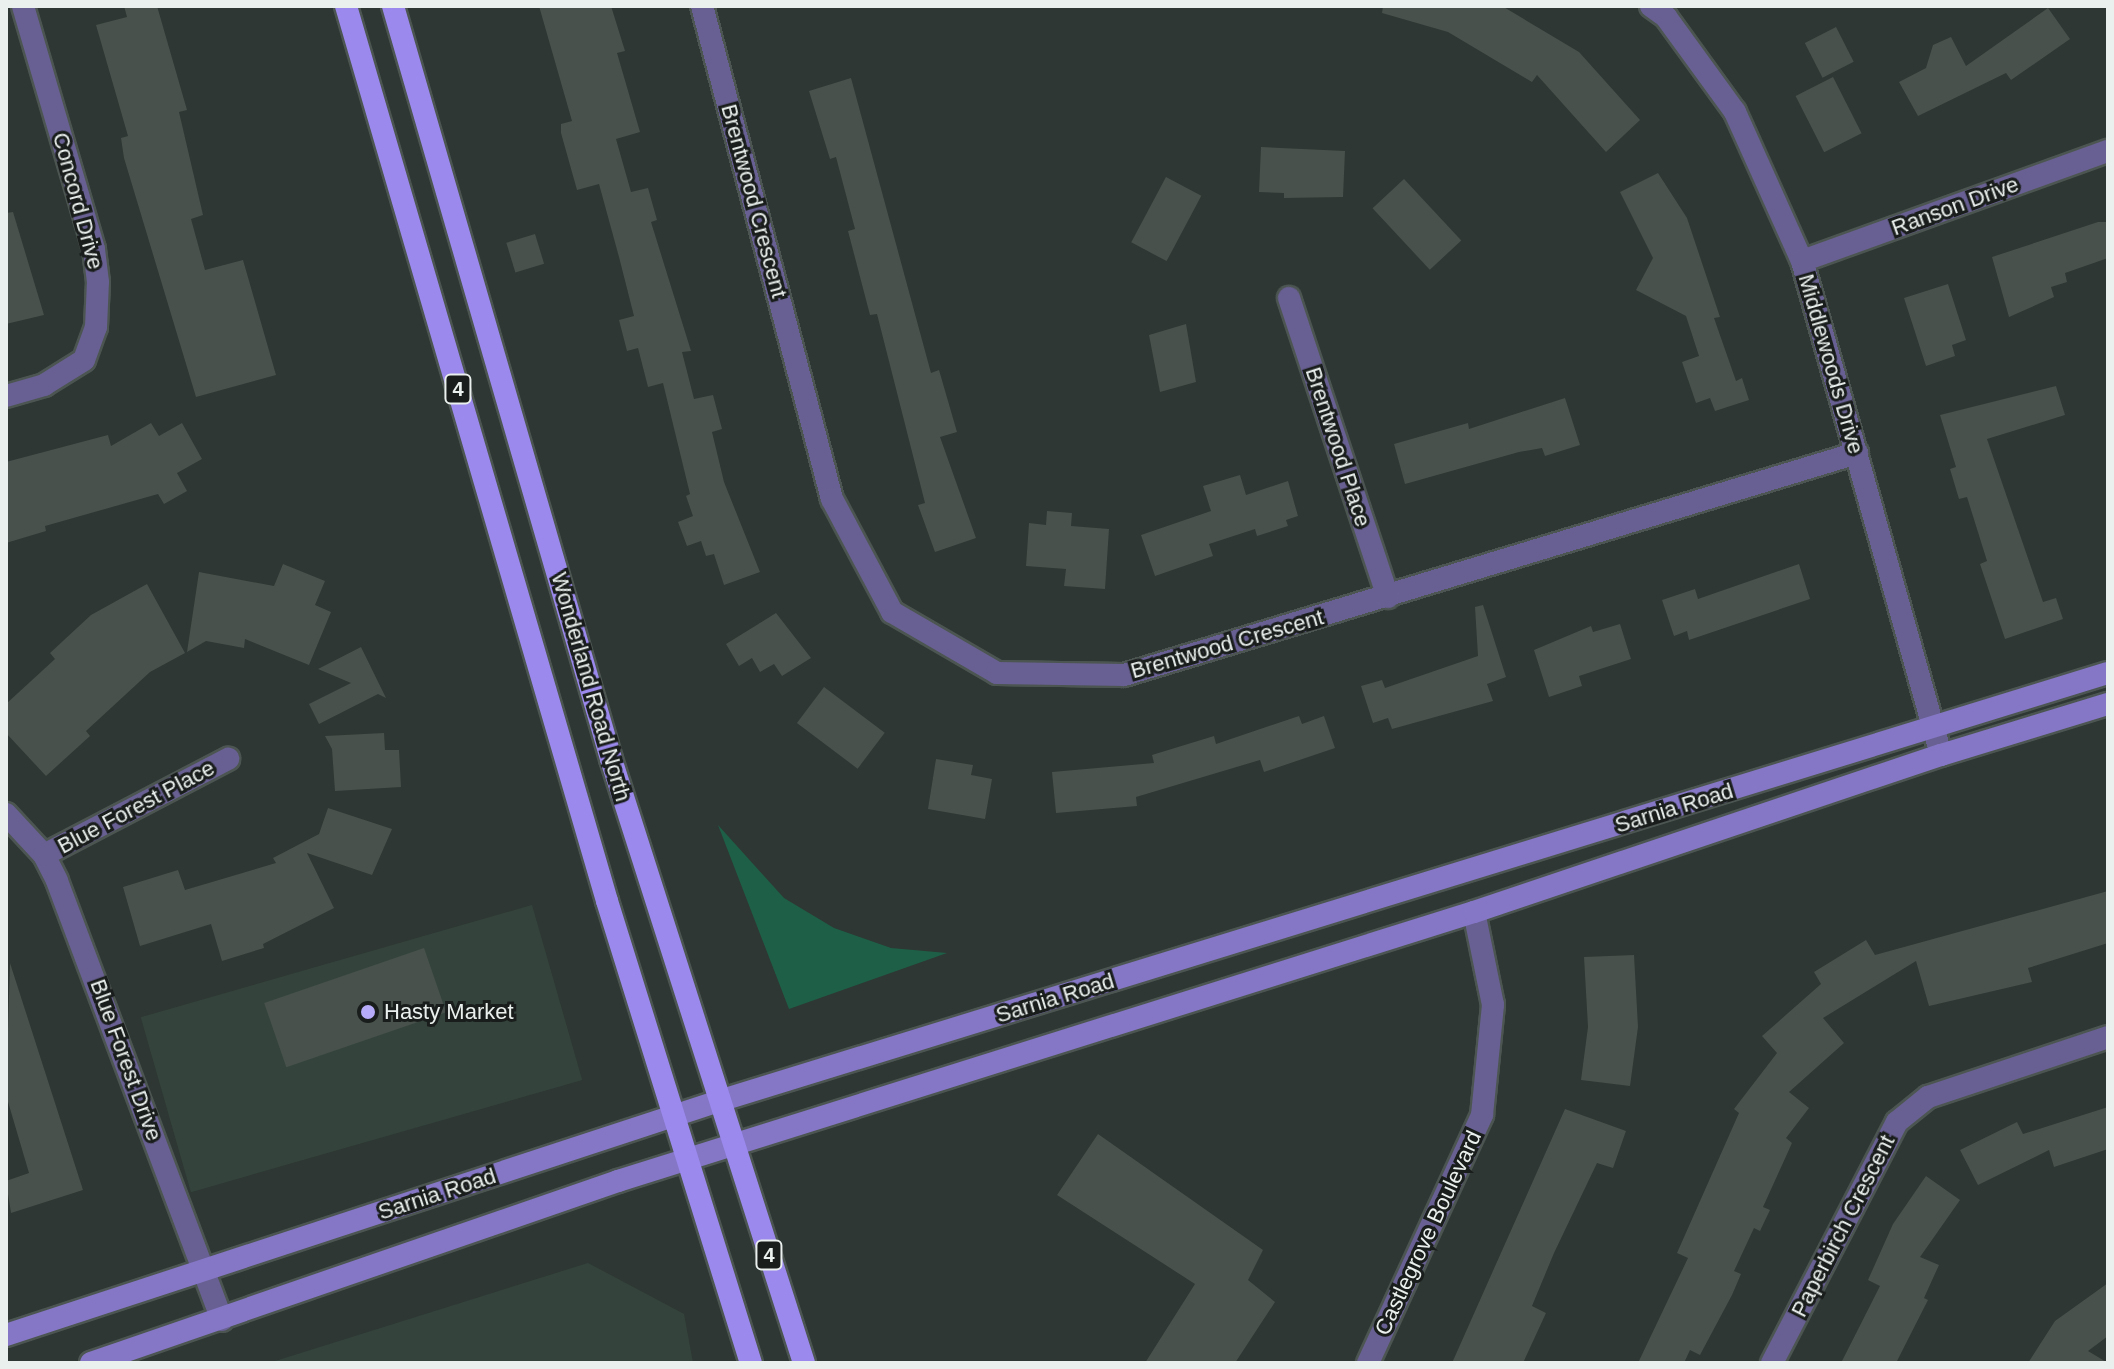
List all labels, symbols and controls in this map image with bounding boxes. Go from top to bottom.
street label: Brentwood Crescent [715,101,793,301]
street label: Concord Drive [47,130,109,272]
street label: Ranson Drive [1888,171,2022,241]
street label: Middlewoods Drive [1793,271,1869,457]
street label: Brentwood Place [1300,364,1376,530]
road number: 4 [444,373,472,405]
street label: Wonderland Road North [546,570,636,804]
street label: Brentwood Crescent [1128,604,1326,684]
street label: Blue Forest Place [53,755,219,859]
street label: Sarnia Road [1612,777,1736,839]
street label: Sarnia Road [993,967,1117,1029]
street label: Blue Forest Drive [85,976,167,1144]
place label: Hasty Market [384,999,514,1025]
marker: Hasty Market [359,1003,377,1021]
street label: Castlegrove Boulevard [1369,1127,1487,1339]
street label: Paperbirch Crescent [1786,1131,1900,1321]
street label: Sarnia Road [375,1163,499,1225]
road number: 4 [755,1239,783,1271]

